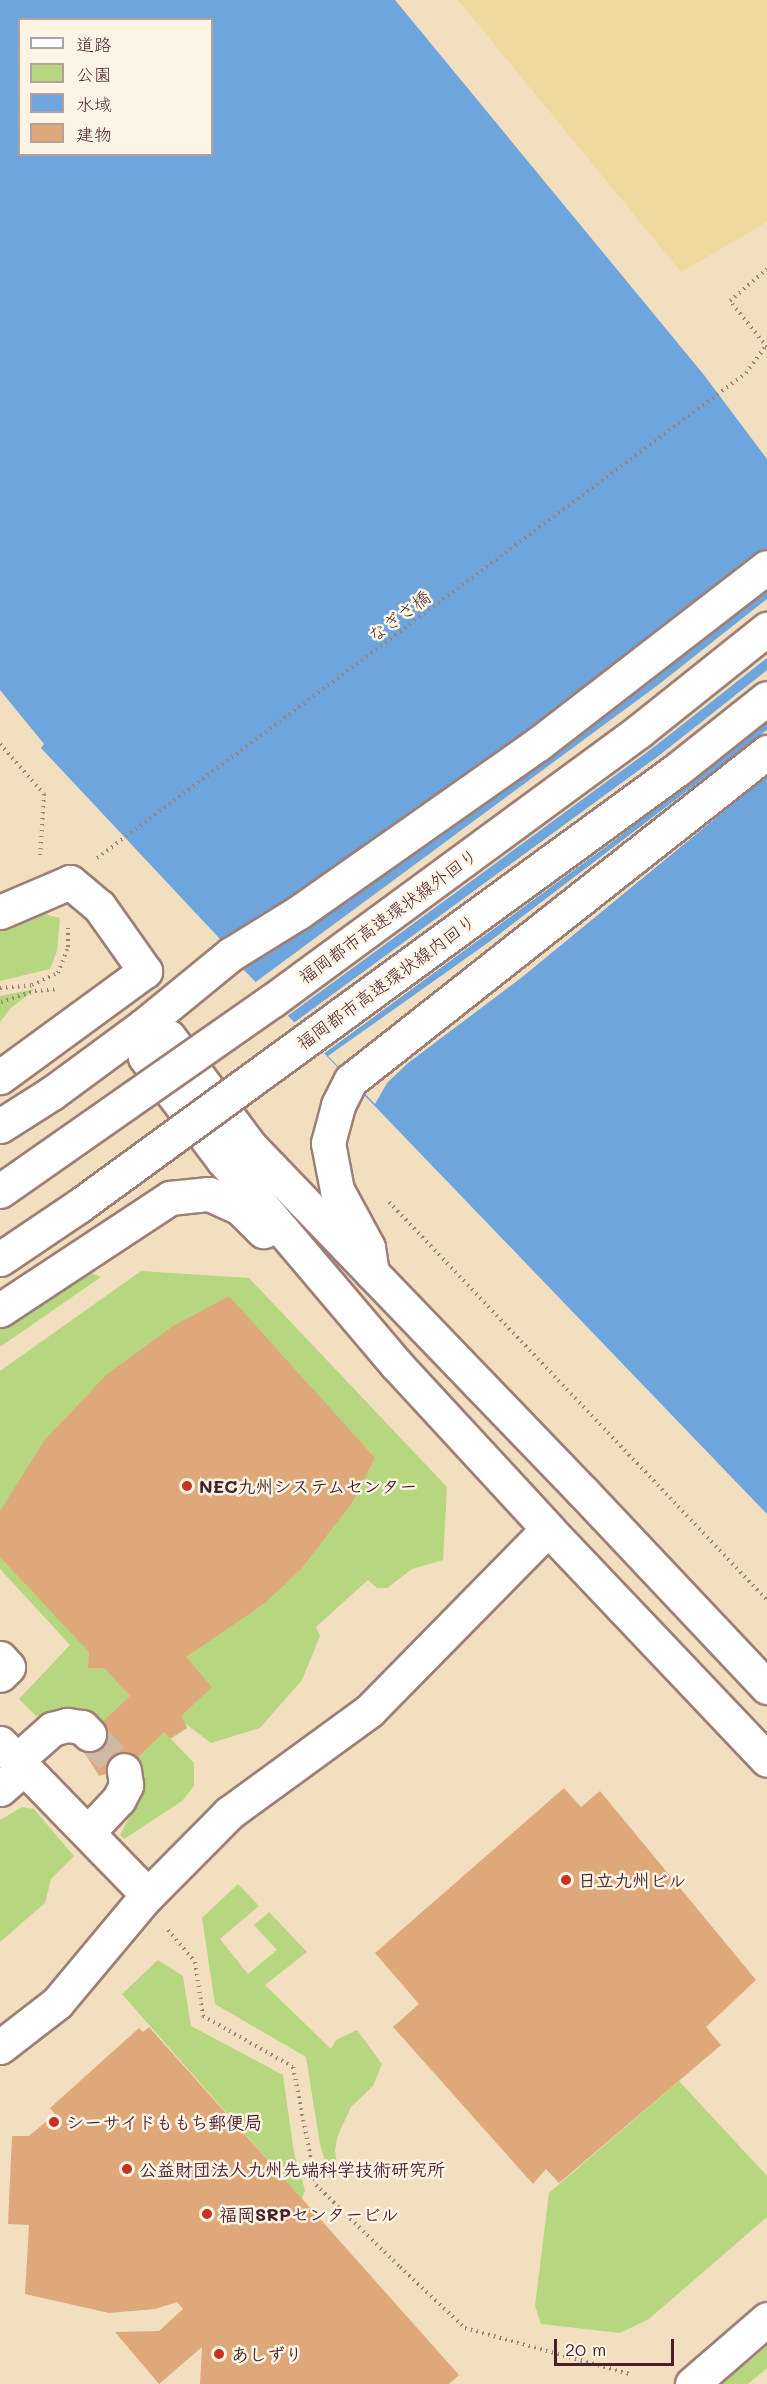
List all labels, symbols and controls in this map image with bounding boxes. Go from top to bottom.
legend [18,18,213,156]
text: 道路 [76,32,112,56]
text: 公園 [76,62,112,86]
text: 水域 [76,92,112,116]
text: 建物 [76,122,112,146]
street label: なぎさ橋 [364,586,434,646]
street label: 福岡都市高速環状線外回り [294,844,482,988]
street label: 福岡都市高速環状線内回り [292,910,480,1054]
place label: NEC九州システムセンター [199,1475,418,1497]
marker: NEC九州システムセンター [180,1479,194,1493]
place label: 日立九州ビル [578,1869,686,1891]
marker: 日立九州ビル [559,1873,573,1887]
place label: シーサイドももち郵便局 [66,2111,264,2133]
marker: シーサイドももち郵便局 [47,2115,61,2129]
place label: 公益財団法人九州先端科学技術研究所 [139,2158,445,2180]
marker: 公益財団法人九州先端科学技術研究所 [120,2162,134,2176]
place label: 福岡SRPセンタービル [219,2203,399,2225]
marker: 福岡SRPセンタービル [200,2207,214,2221]
scale bar [557,2327,677,2365]
text: 20 m [565,2337,606,2361]
place label: あしずり [231,2343,303,2365]
marker: あしずり [212,2347,226,2361]

